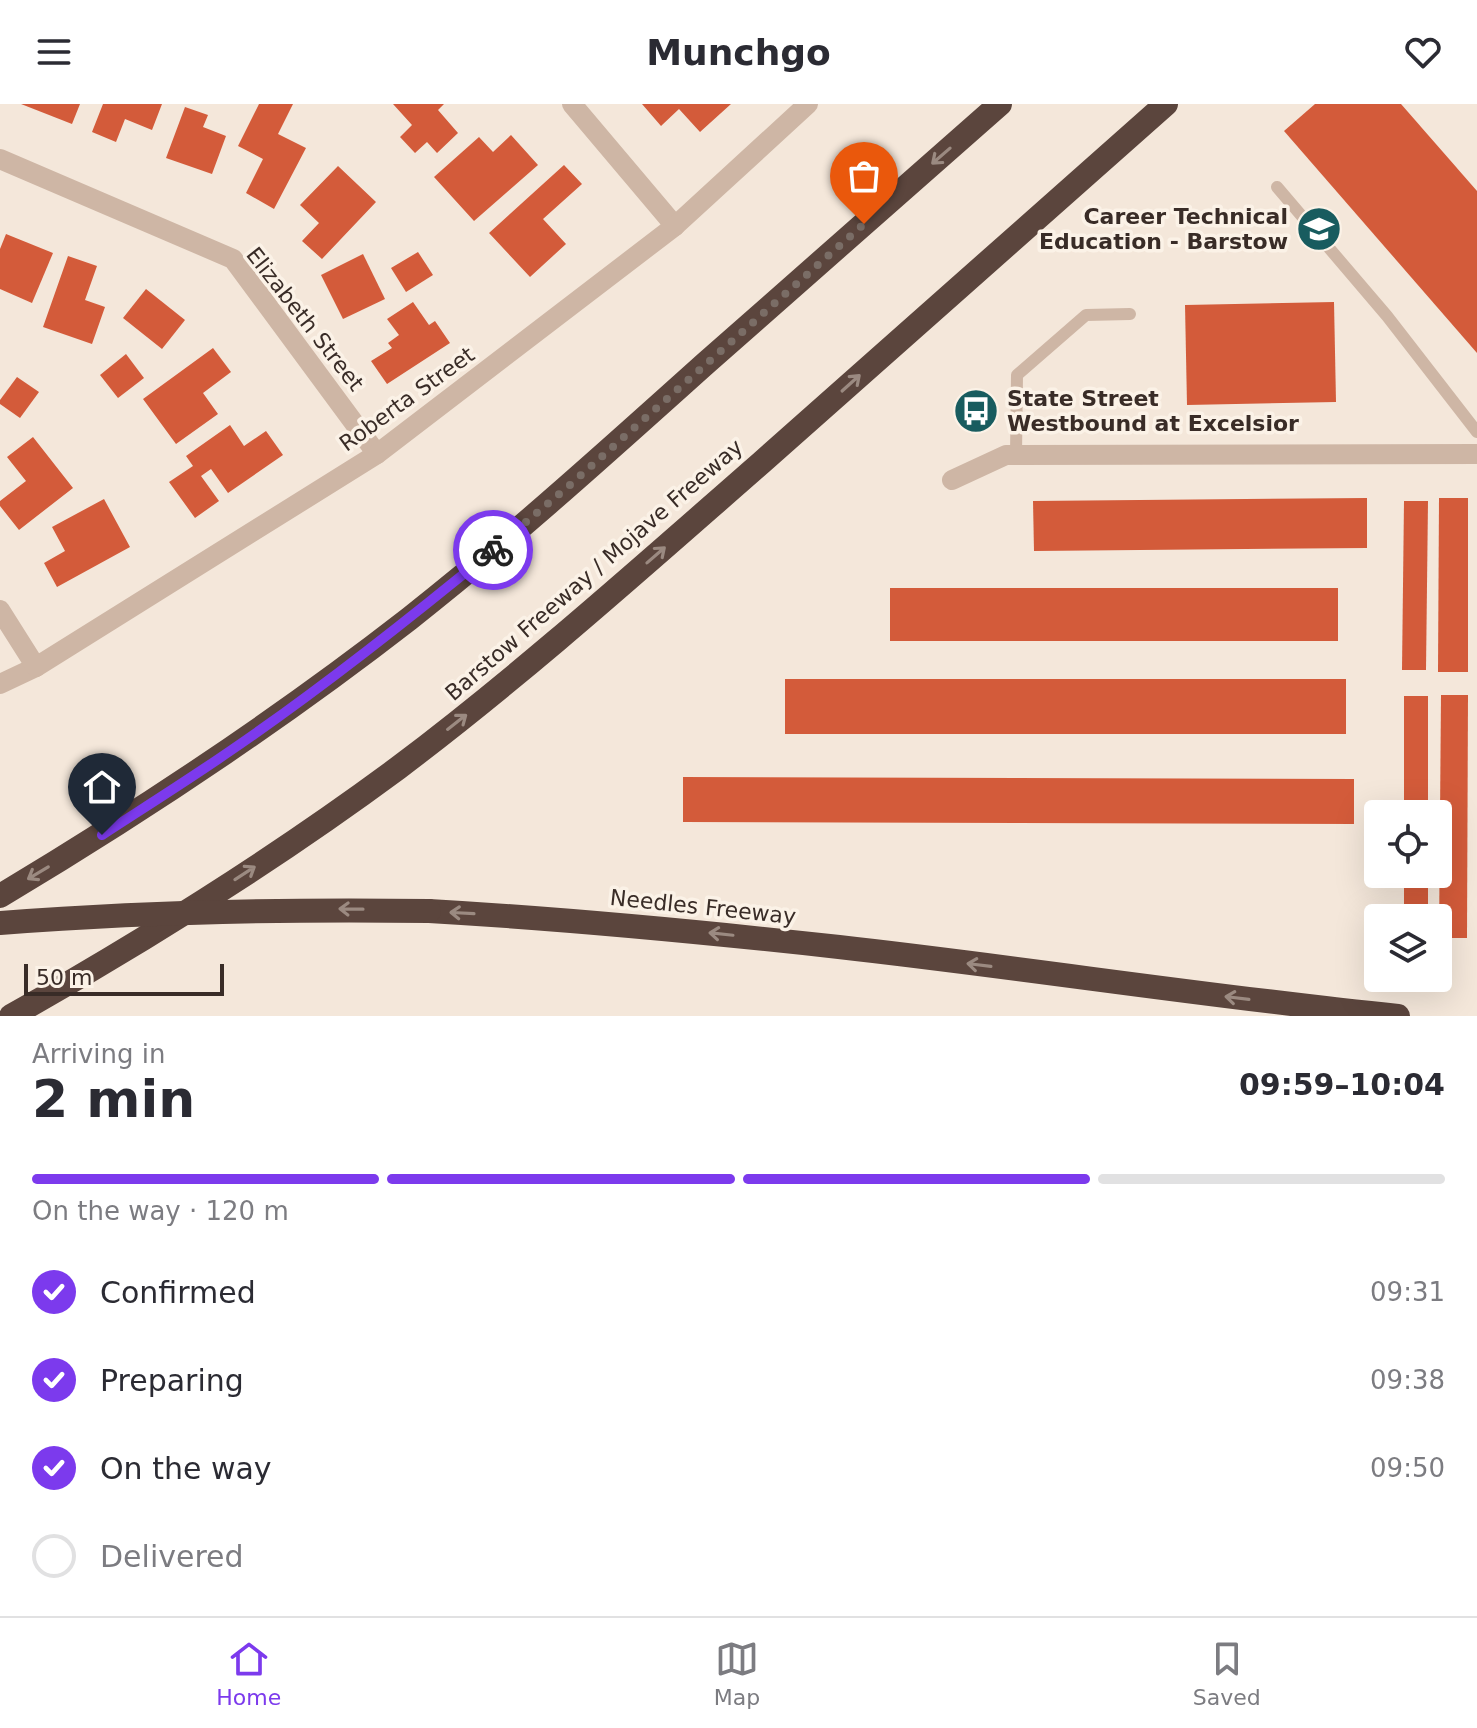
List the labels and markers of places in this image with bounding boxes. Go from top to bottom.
pin [830,142,898,224]
place label: Career Technical Education - Barstow [1039,204,1288,254]
school or university icon: Career Technical Education - Barstow [1295,205,1343,253]
place label: State Street Westbound at Excelsior [1007,386,1299,436]
bus stop icon: State Street Westbound at Excelsior [952,387,1000,435]
pin [68,753,136,835]

